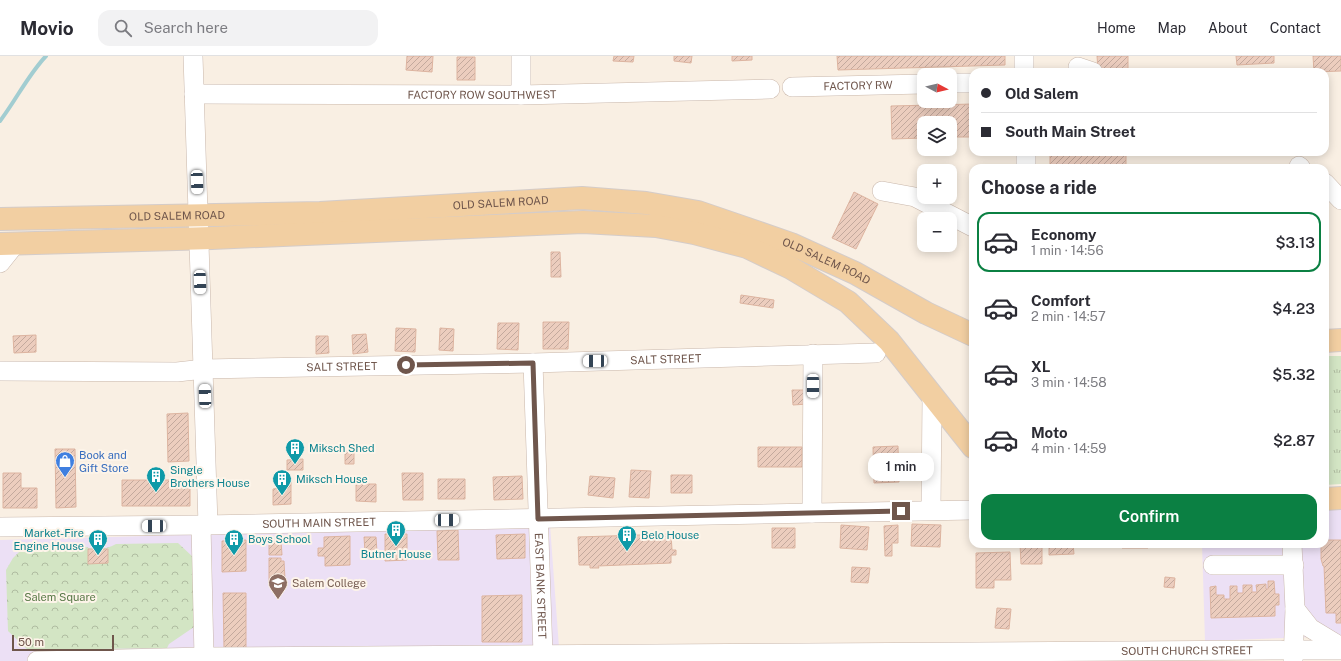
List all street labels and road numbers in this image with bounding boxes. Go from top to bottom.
street label: FACTORY RW [823,79,893,92]
street label: FACTORY ROW SOUTHWEST [407,88,557,101]
street label: OLD SALEM ROAD [452,194,549,211]
street label: OLD SALEM ROAD [129,209,225,223]
street label: OLD SALEM ROAD [781,235,873,287]
street label: SALT STREET [630,352,702,366]
street label: SALT STREET [306,360,378,373]
street label: SOUTH MAIN STREET [262,516,376,530]
street label: EAST BANK STREET [533,533,548,640]
street label: SOUTH CHURCH STREET [1121,644,1253,657]

